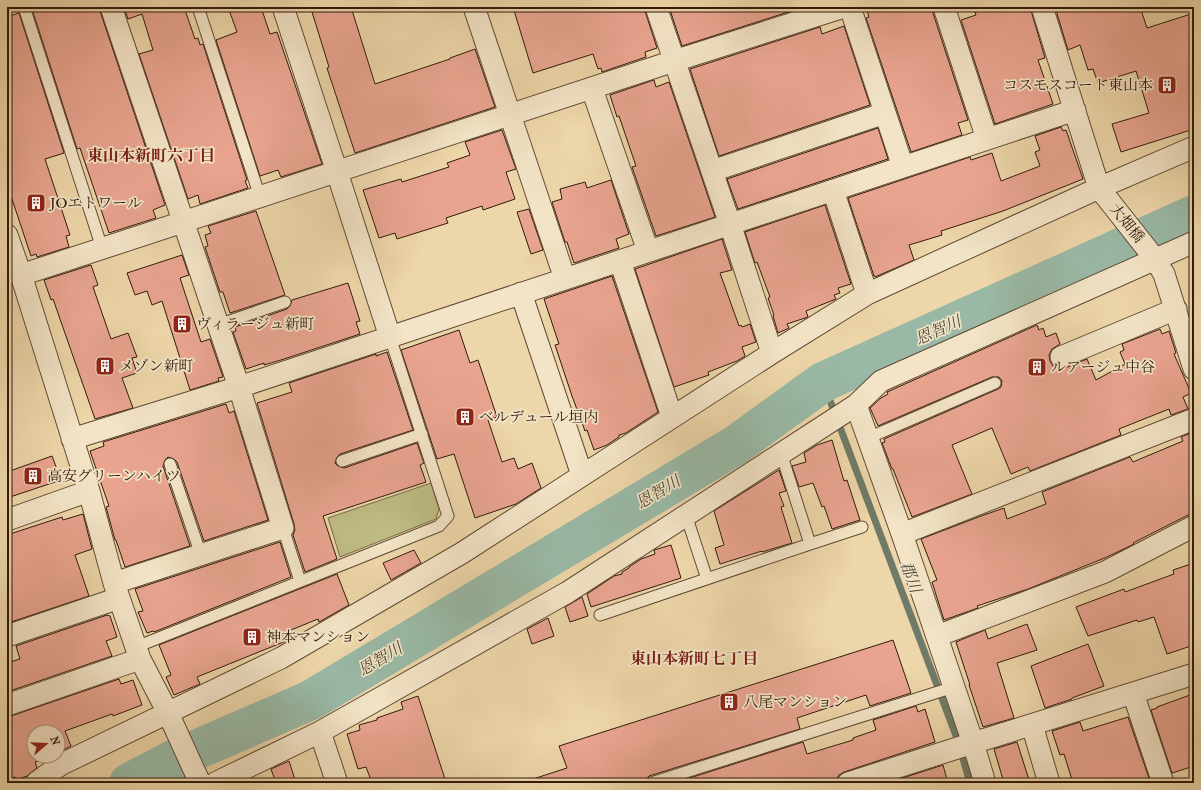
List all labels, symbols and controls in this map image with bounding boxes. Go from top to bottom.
building icon: コスモスコート東山本 [1156,74,1178,96]
place label: コスモスコート東山本 [1003,76,1153,94]
district label: 東山本新町六丁目 [87,146,215,165]
building icon: JOエトワール [25,192,47,214]
place label: JOエトワール [49,194,142,212]
street label: 大畑橋 [1106,200,1148,246]
water label: 恩智川 [912,311,966,348]
building icon: ヴィラージュ新町 [171,313,193,335]
place label: ヴィラージュ新町 [196,315,315,333]
building icon: メゾン新町 [94,355,116,377]
building icon: ルアージュ中谷 [1026,356,1048,378]
place label: メゾン新町 [119,357,194,375]
place label: ルアージュ中谷 [1051,358,1155,376]
building icon: ベルデュール垣内 [454,406,476,428]
place label: ベルデュール垣内 [479,408,598,426]
building icon: 高安グリーンハイツ [22,465,44,487]
place label: 高安グリーンハイツ [47,467,181,485]
water label: 恩智川 [633,470,685,513]
water label: 郡川 [896,559,926,597]
building icon: 神本マンション [241,626,263,648]
place label: 神本マンション [266,628,370,646]
water label: 恩智川 [355,637,407,680]
district label: 東山本新町七丁目 [630,649,758,668]
building icon: 八尾マンション [718,691,740,713]
place label: 八尾マンション [743,693,847,711]
north arrow [26,724,66,764]
text: N [47,735,63,748]

